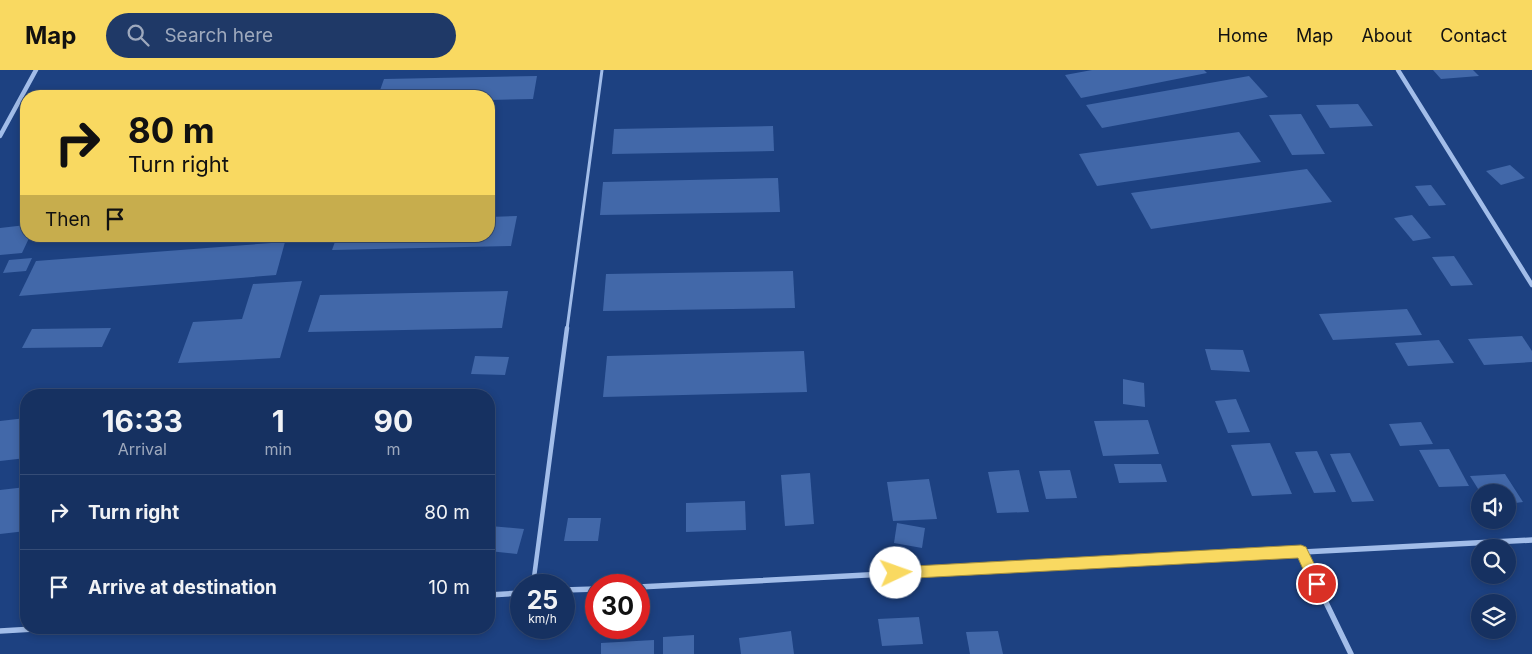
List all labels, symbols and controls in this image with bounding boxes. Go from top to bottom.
search box [106,13,456,58]
text: Map [25,21,76,50]
icon: search [124,21,152,49]
text: Search here [164,24,273,47]
text: Home [1218,25,1268,46]
text: Map [1296,25,1333,46]
text: About [1361,25,1412,46]
text: Contact [1440,25,1507,46]
text: 80 m [128,109,215,151]
icon: right [45,110,110,175]
text: Turn right [128,151,229,177]
icon: arrive [101,205,129,233]
text: Then [45,208,91,231]
text: 16:33 [102,403,183,439]
text: 1 [272,403,285,439]
text: 90 [374,403,413,439]
text: Arrival [118,439,167,459]
text: min [265,439,292,459]
text: m [386,439,400,459]
map controls [1471,484,1516,639]
button: sound [1471,484,1516,529]
icon: right [45,498,73,526]
text: Turn right [88,501,179,524]
text: 80 m [424,501,470,524]
button: search [1471,539,1516,584]
position arrow [869,546,921,598]
pin [1296,563,1338,605]
icon: arrive [1303,570,1331,598]
icon: arrive [45,573,73,601]
speed limit sign: 30 [585,574,650,639]
text: Arrive at destination [88,576,277,599]
text: 10 m [428,576,470,599]
text: 25 [527,585,558,615]
button: layers [1471,594,1516,639]
text: km/h [528,611,557,626]

